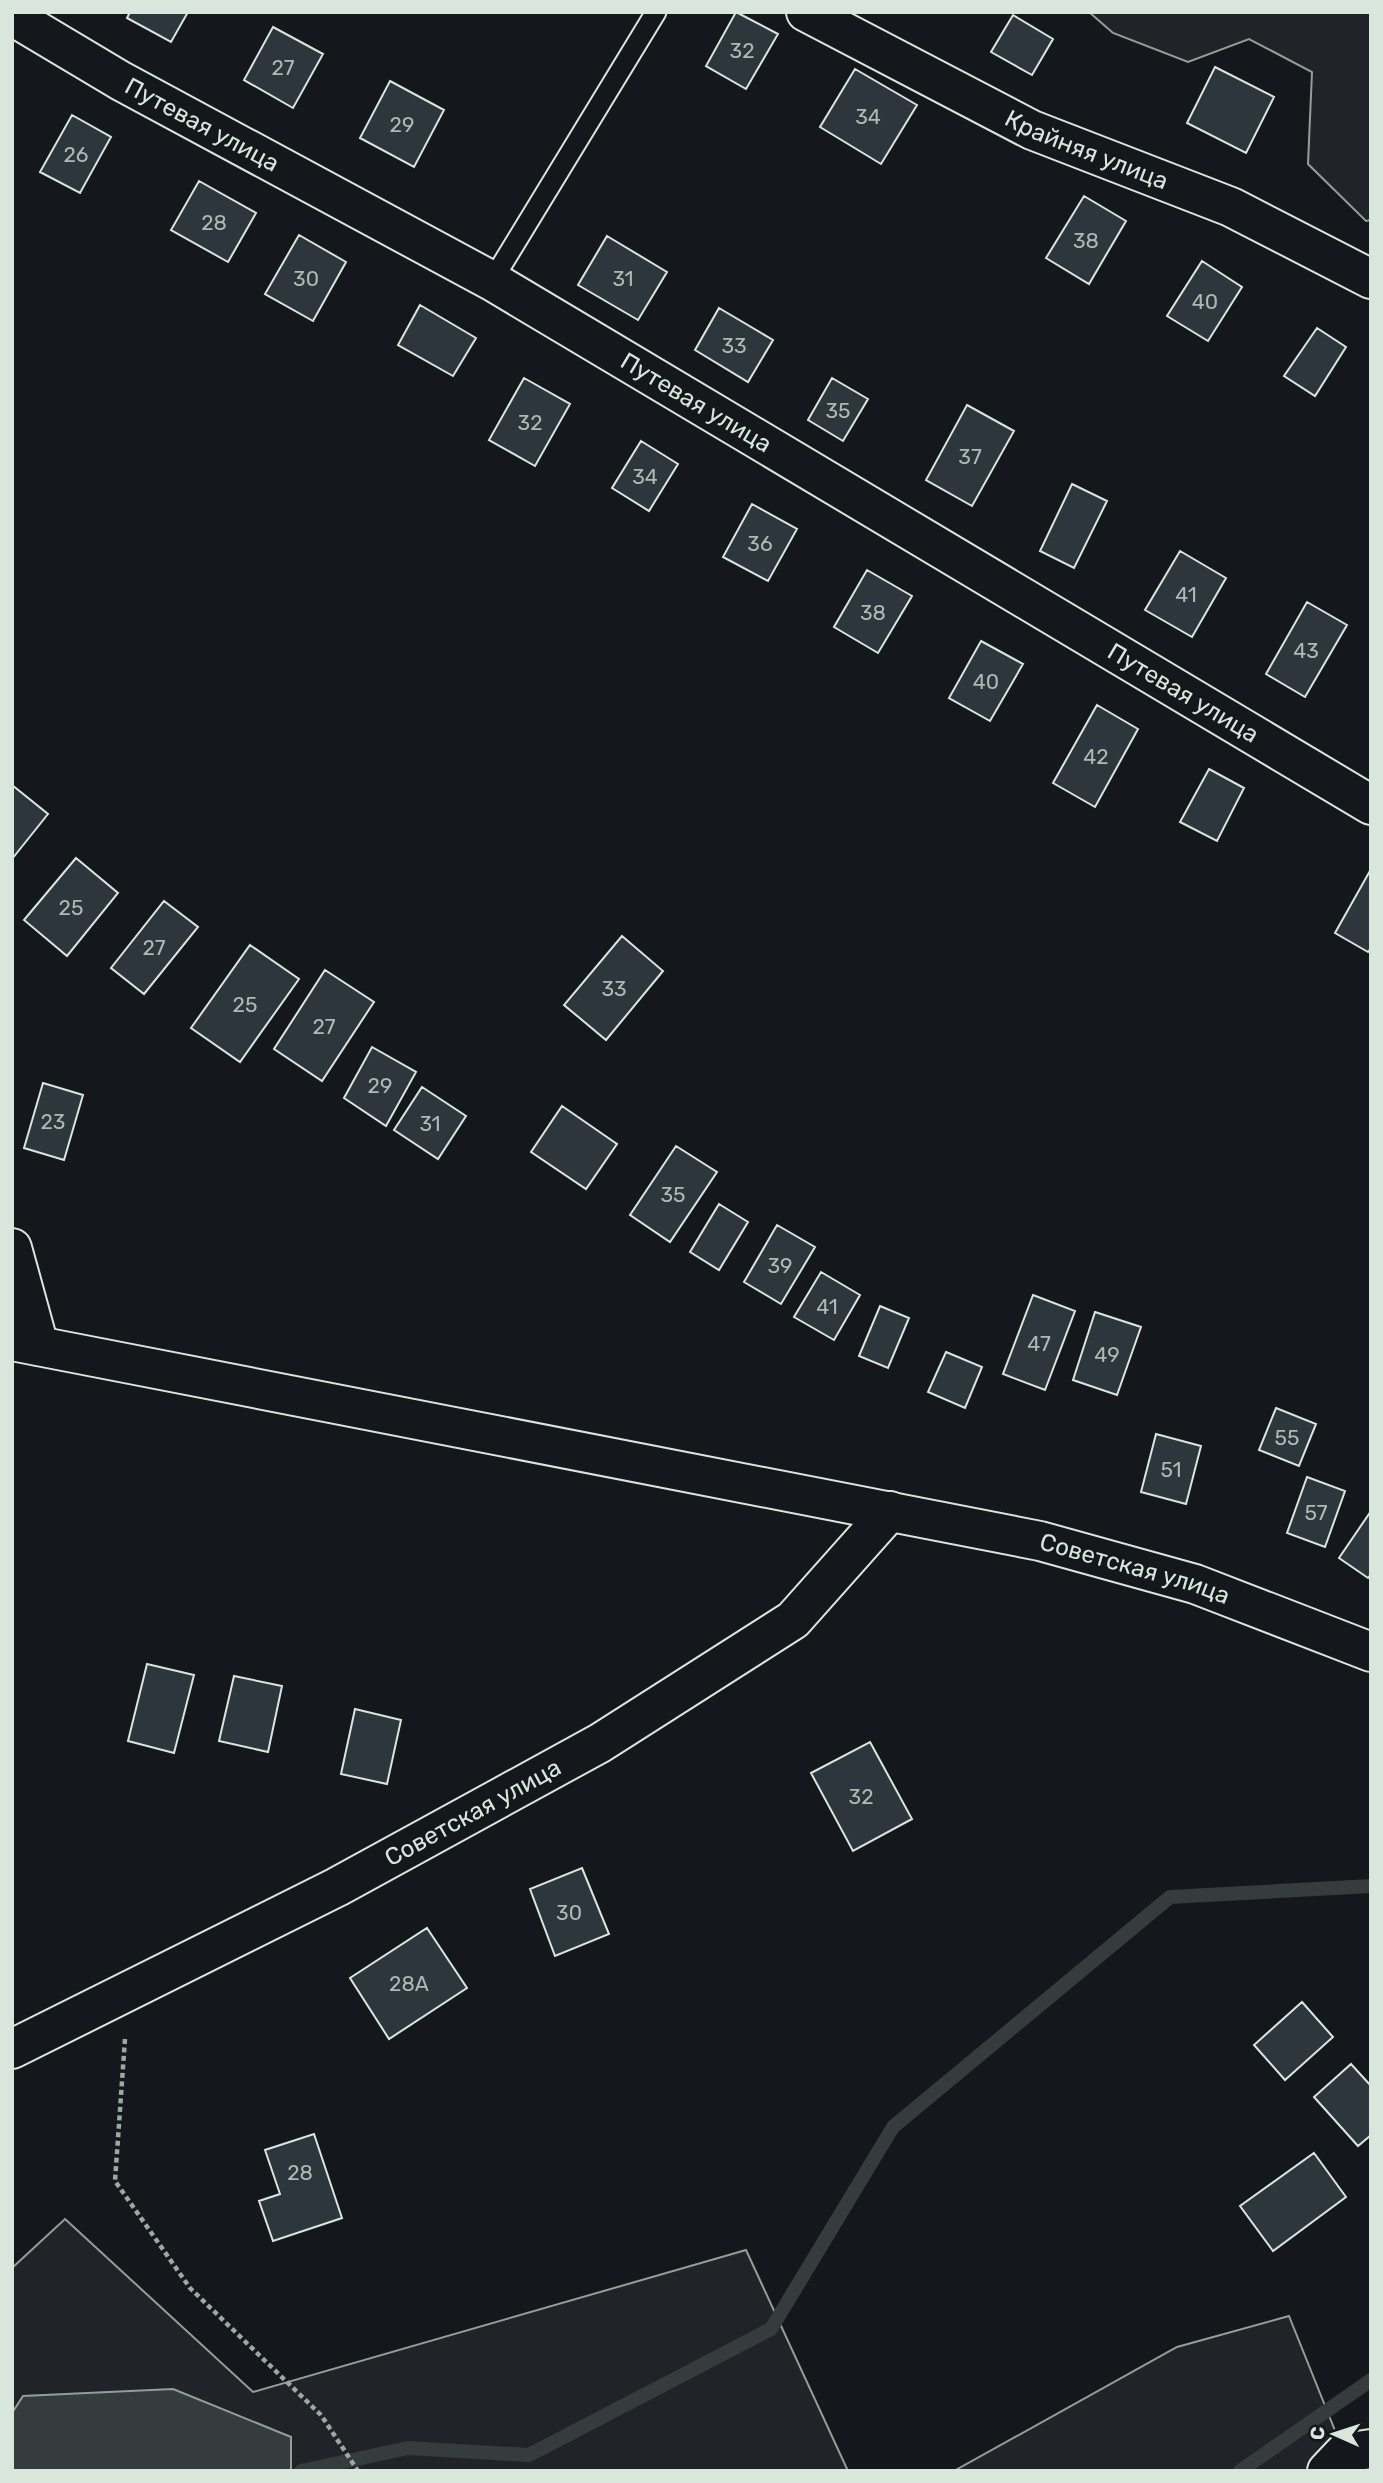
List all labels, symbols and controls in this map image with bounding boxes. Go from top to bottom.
house number: 32 [730,38,754,63]
house number: 27 [271,55,295,80]
street label: Путевая улица [120,72,284,178]
house number: 34 [855,104,881,129]
street label: Крайняя улица [1000,104,1172,195]
house number: 29 [390,112,414,137]
house number: 26 [64,142,89,167]
house number: 28 [201,210,227,235]
house number: 38 [1073,228,1099,253]
house number: 30 [293,266,319,291]
house number: 31 [612,266,634,291]
house number: 40 [1192,289,1218,314]
house number: 33 [721,333,747,358]
street label: Путевая улица [616,347,777,458]
house number: 35 [825,398,851,423]
house number: 32 [518,410,542,435]
house number: 37 [958,444,982,469]
house number: 34 [632,464,658,489]
house number: 36 [747,531,773,556]
house number: 41 [1175,582,1197,607]
house number: 38 [860,600,886,625]
street label: Путевая улица [1103,637,1264,749]
house number: 43 [1293,638,1319,663]
house number: 40 [973,669,999,694]
house number: 42 [1083,744,1109,769]
house number: 25 [59,895,83,920]
house number: 27 [142,935,166,960]
house number: 33 [601,976,627,1001]
house number: 25 [233,992,257,1017]
house number: 27 [312,1014,336,1039]
house number: 29 [368,1073,392,1098]
house number: 23 [41,1109,65,1134]
house number: 31 [419,1111,441,1136]
house number: 35 [660,1182,686,1207]
house number: 39 [767,1253,793,1278]
house number: 41 [816,1294,838,1319]
house number: 47 [1027,1331,1051,1356]
house number: 49 [1094,1342,1120,1367]
house number: 55 [1275,1425,1299,1450]
house number: 51 [1160,1457,1182,1482]
house number: 57 [1304,1500,1328,1525]
street label: Советская улица [1037,1528,1234,1610]
street label: Советская улица [380,1753,566,1872]
house number: 32 [849,1784,873,1809]
house number: 30 [556,1900,582,1925]
house number: 28А [389,1971,429,1996]
house number: 28 [287,2160,313,2185]
north arrow [1299,2399,1369,2469]
text: С [1306,2426,1329,2440]

